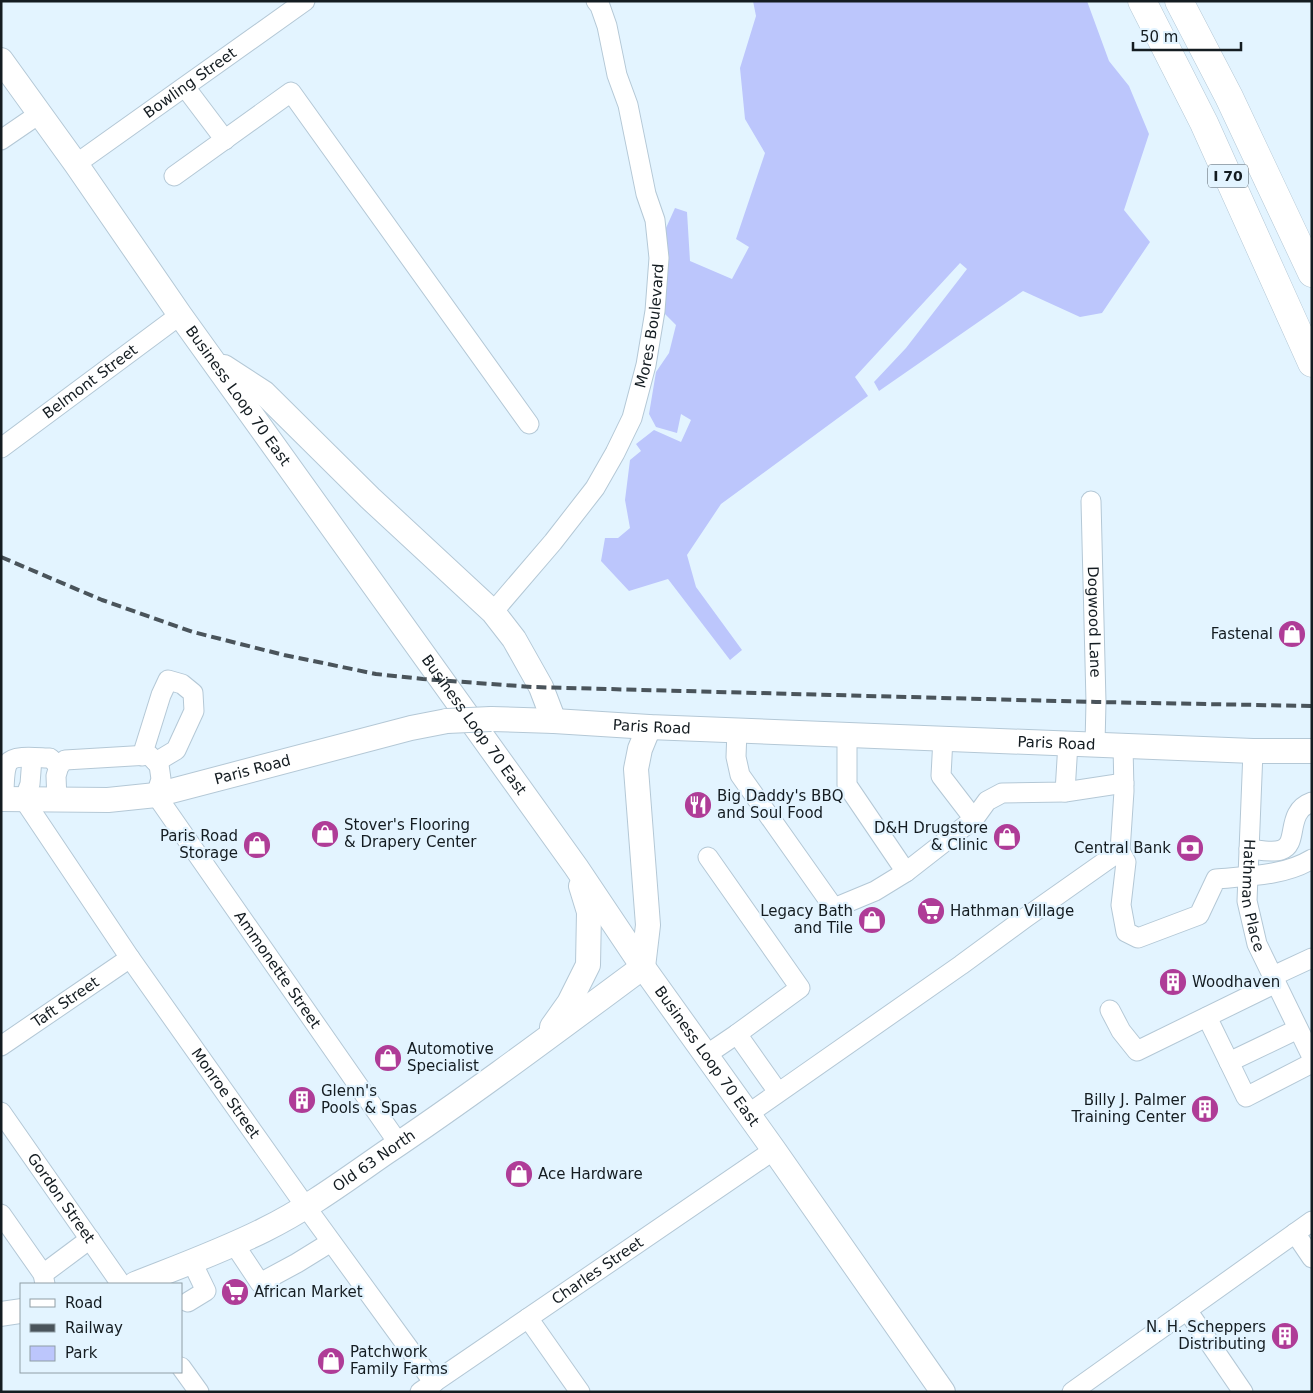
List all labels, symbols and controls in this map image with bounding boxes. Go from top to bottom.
scale bar [1133,20,1240,52]
text: 50 m [1140,28,1178,46]
street label: Bowling Street [140,44,240,122]
road number: I 70 [1208,165,1248,188]
street label: Mores Boulevard [631,263,668,390]
street label: Business Loop 70 East [182,322,294,469]
street label: Belmont Street [39,341,141,423]
street label: Dogwood Lane [1084,566,1104,678]
shop icon: Fastenal [1277,619,1307,649]
place label: Fastenal [1211,625,1273,643]
street label: Business Loop 70 East [418,651,530,798]
street label: Paris Road [612,716,691,738]
street label: Paris Road [1017,733,1096,754]
street label: Paris Road [212,751,293,788]
place label: Big Daddy's BBQ and Soul Food [717,787,844,822]
restaurant icon: Big Daddy's BBQ and Soul Food [683,790,713,820]
place label: Stover's Flooring & Drapery Center [344,816,477,851]
shop icon: Stover's Flooring & Drapery Center [310,819,340,849]
place label: D&H Drugstore & Clinic [874,819,988,854]
shop icon: D&H Drugstore & Clinic [992,822,1022,852]
place label: Paris Road Storage [160,827,238,862]
shop icon: Paris Road Storage [242,830,272,860]
bank icon: Central Bank [1175,833,1205,863]
place label: Central Bank [1074,839,1171,857]
street label: Hathman Place [1238,839,1268,955]
supermarket icon: Hathman Village [916,896,946,926]
place label: Legacy Bath and Tile [760,902,853,937]
place label: Hathman Village [950,902,1074,920]
shop icon: Legacy Bath and Tile [857,905,887,935]
street label: Ammonette Street [231,908,325,1032]
building icon: Woodhaven [1158,967,1188,997]
street label: Taft Street [28,973,102,1032]
place label: Woodhaven [1192,973,1280,991]
street label: Business Loop 70 East [651,983,763,1130]
place label: Automotive Specialist [407,1040,494,1075]
shop icon: Automotive Specialist [373,1043,403,1073]
street label: Monroe Street [188,1045,264,1142]
place label: Glenn's Pools & Spas [321,1082,417,1117]
building icon: Glenn's Pools & Spas [287,1085,317,1115]
place label: Billy J. Palmer Training Center [1071,1091,1187,1126]
building icon: Billy J. Palmer Training Center [1190,1094,1220,1124]
street label: Old 63 North [329,1126,419,1196]
street label: Gordon Street [24,1150,99,1247]
shop icon: Ace Hardware [504,1159,534,1189]
place label: Ace Hardware [538,1165,643,1183]
street label: Charles Street [548,1233,647,1308]
supermarket icon: African Market [220,1277,250,1307]
legend [20,1283,182,1373]
place label: African Market [254,1283,363,1301]
text: Road [65,1294,103,1312]
place label: N. H. Scheppers Distributing [1146,1318,1266,1353]
text: Railway [65,1319,123,1337]
building icon: N. H. Scheppers Distributing [1270,1321,1300,1351]
place label: Patchwork Family Farms [350,1343,448,1378]
text: Park [65,1344,98,1362]
shop icon: Patchwork Family Farms [316,1346,346,1376]

